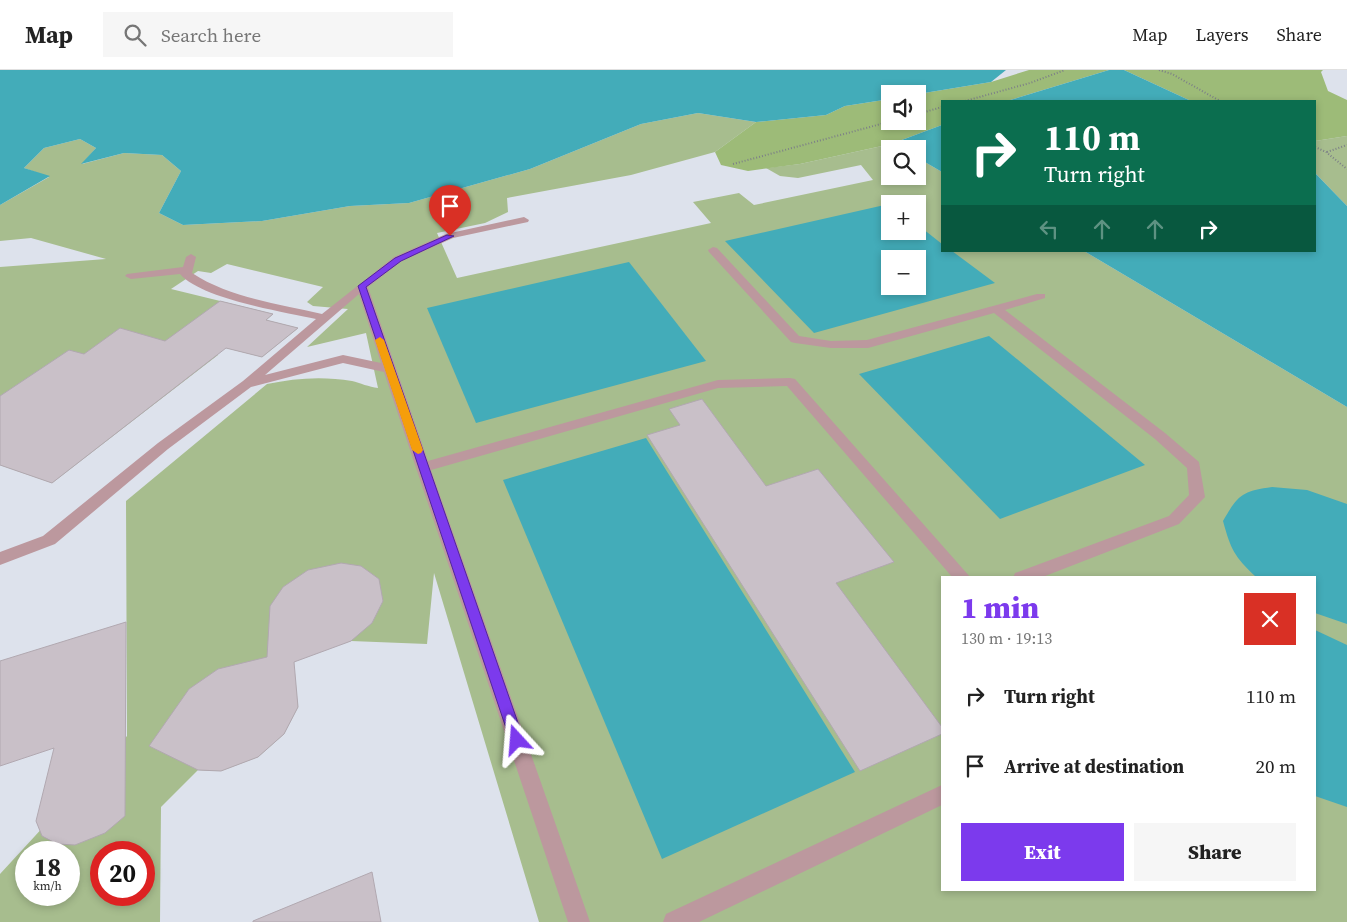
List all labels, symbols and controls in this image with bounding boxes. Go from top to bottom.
search box [103,12,453,57]
text: Map [25,18,73,51]
icon: search [121,21,149,49]
text: Search here [161,22,261,48]
text: Map [1132,22,1167,47]
text: Layers [1195,22,1248,47]
text: Share [1276,22,1322,47]
map controls [881,85,926,295]
button: sound [881,85,926,130]
text: 110 m [1044,114,1140,162]
icon: right [961,120,1026,185]
button: search [881,140,926,185]
text: Turn right [1044,159,1145,189]
pin [429,185,471,236]
icon: arrive [436,192,464,220]
button: + [881,195,926,240]
icon: left [1035,215,1063,243]
icon: ahead [1088,215,1116,243]
icon: ahead [1141,215,1169,243]
icon: right [1194,215,1222,243]
button: − [881,250,926,295]
text: 1 min [961,587,1039,628]
button: close [1244,593,1296,645]
text: 130 m · 19:13 [961,627,1052,649]
icon: right [961,682,989,710]
text: Turn right [1004,683,1095,709]
text: 110 m [1246,683,1296,709]
position arrow [490,713,542,765]
icon: arrive [961,752,989,780]
text: Arrive at destination [1004,753,1184,779]
text: 20 m [1255,753,1296,779]
button: Exit [961,823,1124,881]
button: Share [1134,823,1296,881]
speed limit sign: 20 [90,841,155,906]
text: 18 [34,850,61,884]
text: km/h [33,878,62,894]

